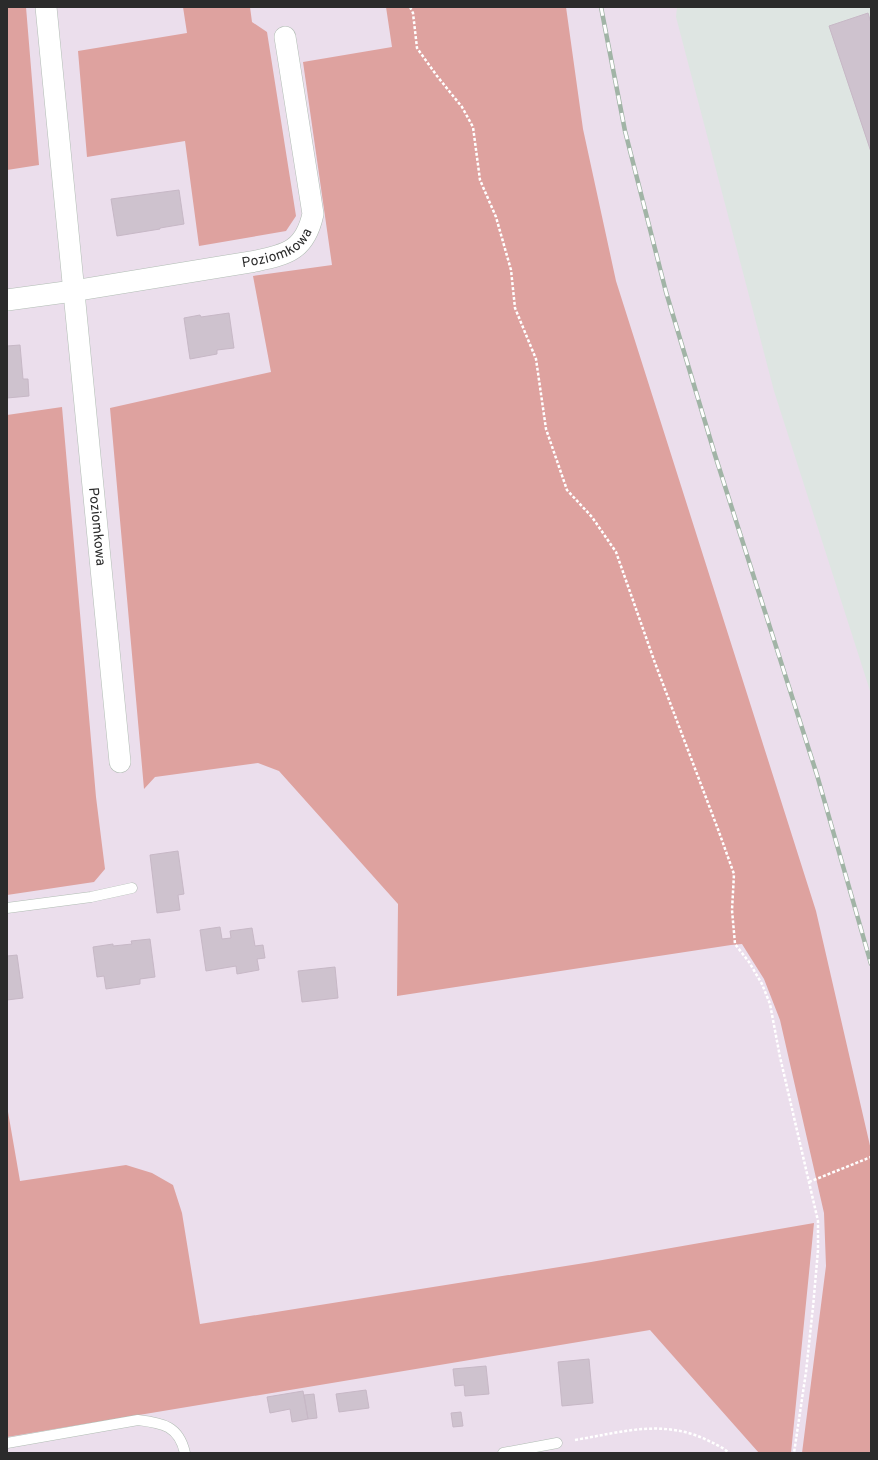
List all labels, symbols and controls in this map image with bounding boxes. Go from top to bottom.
street label: Poziomkowa [240,226,316,272]
street label: Poziomkowa [85,486,109,567]

